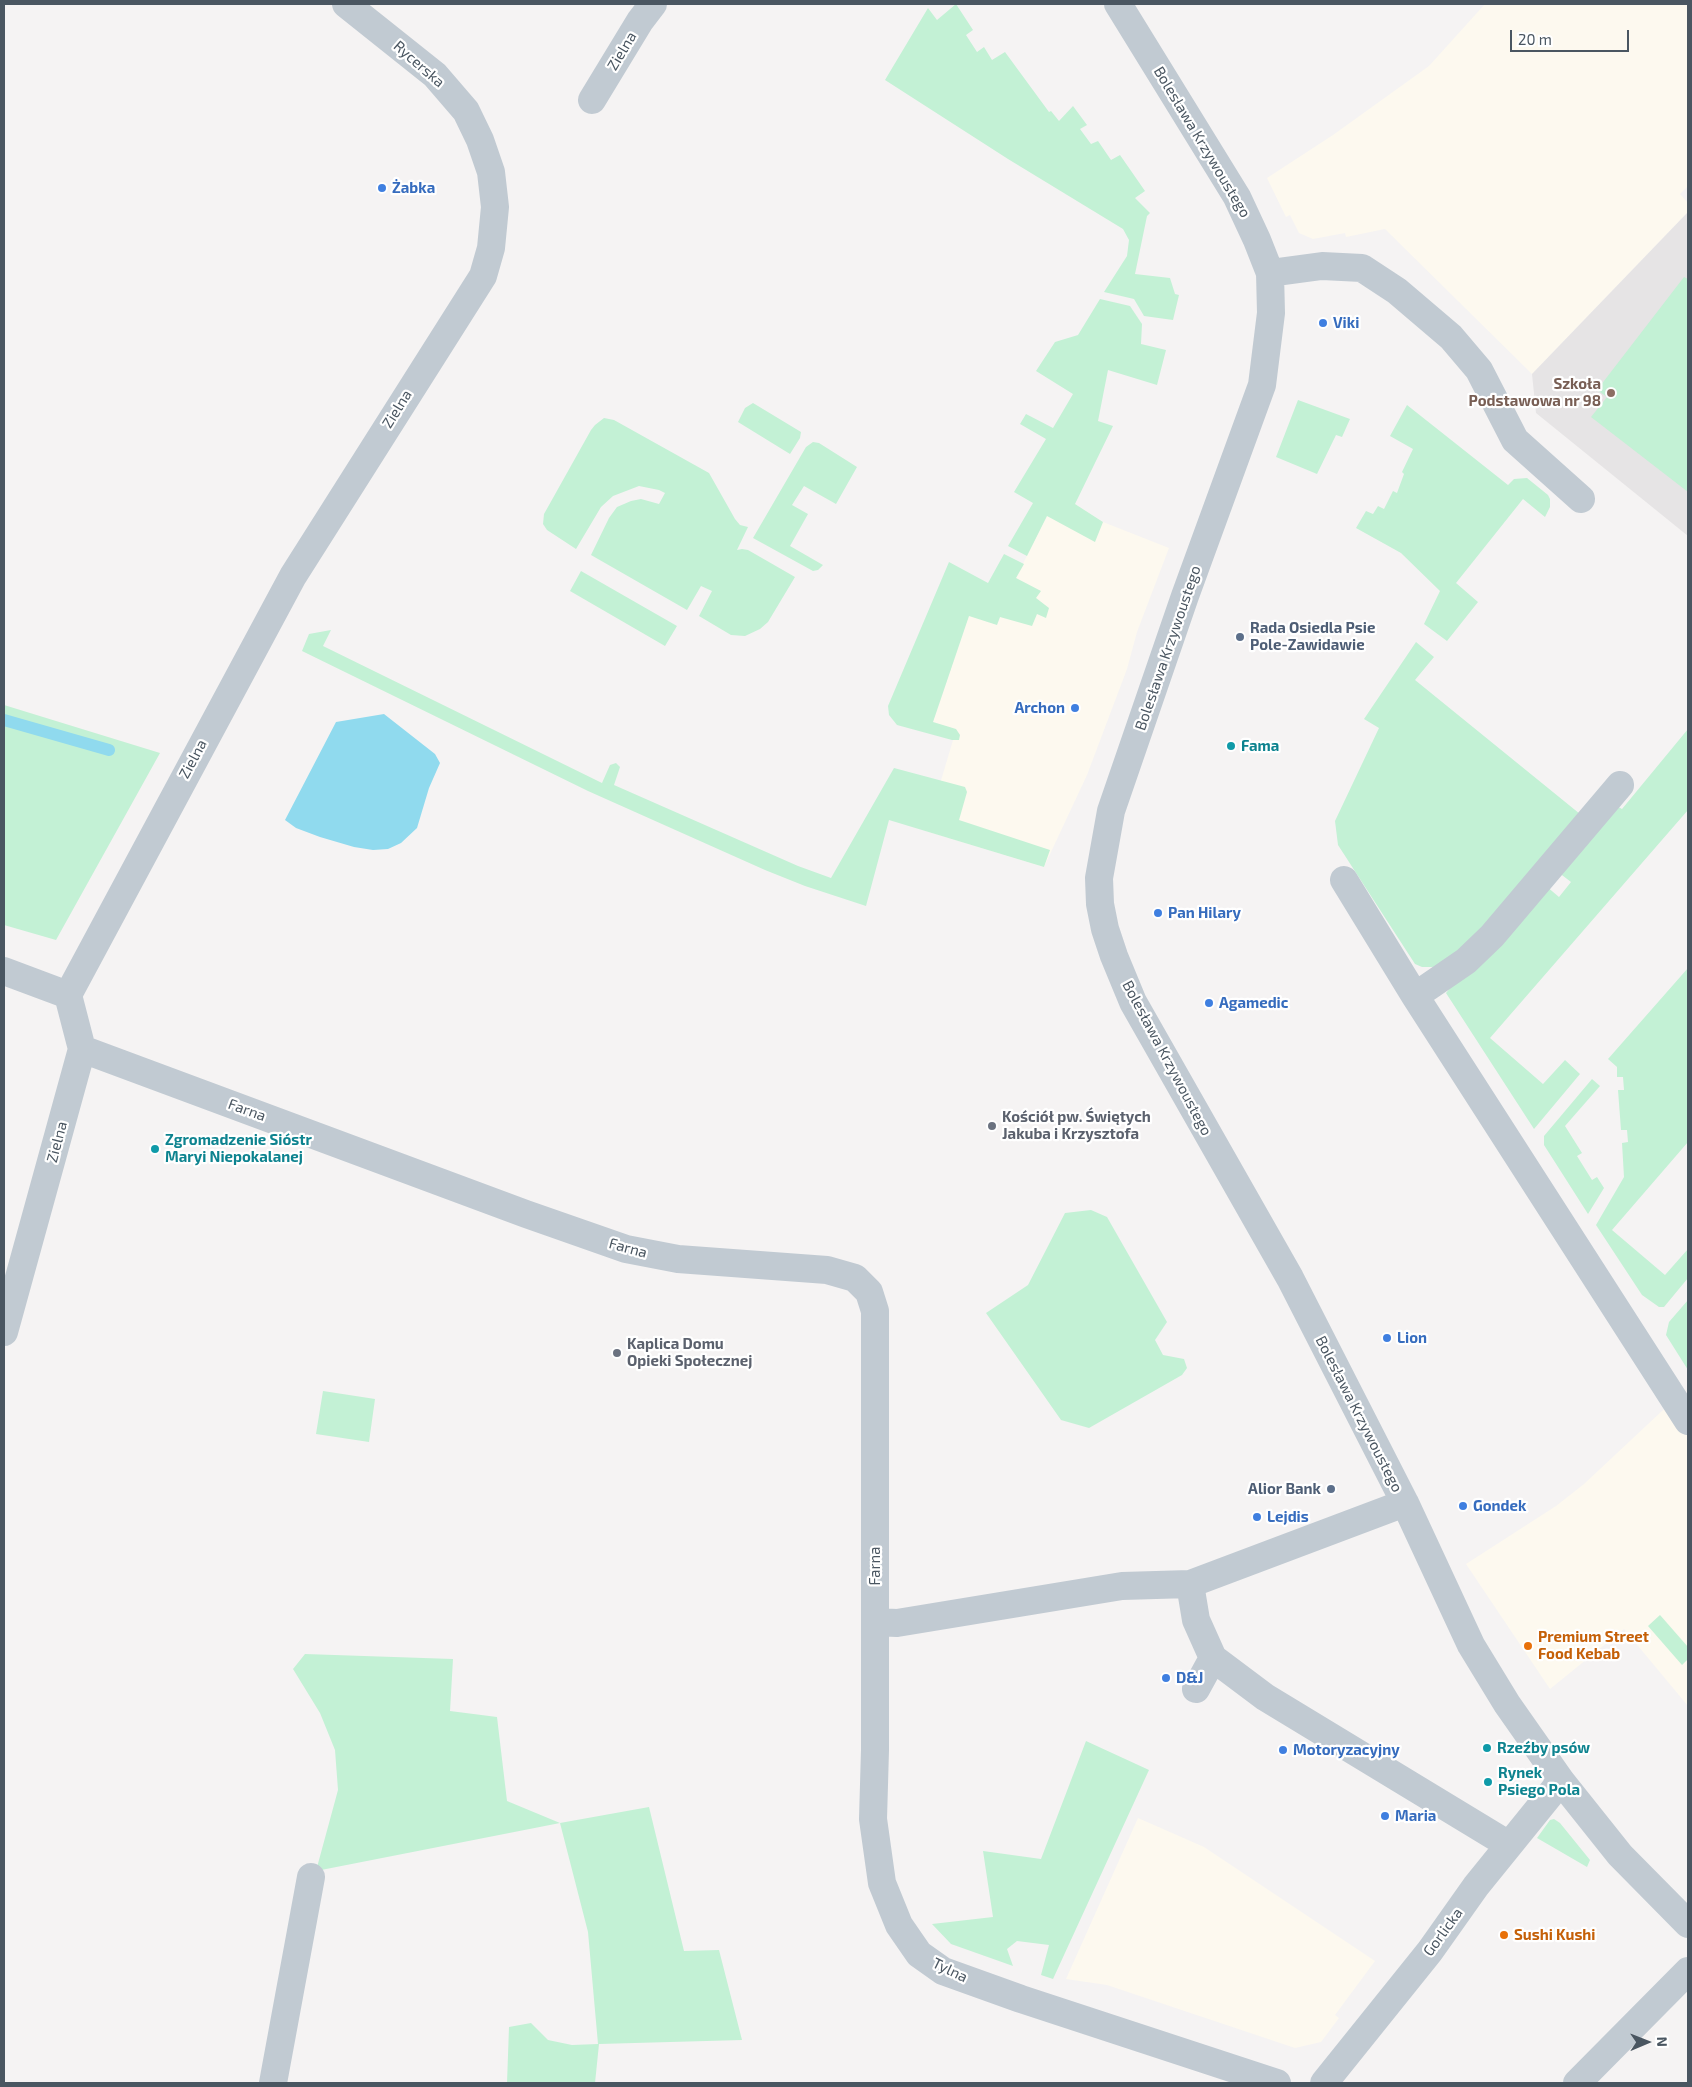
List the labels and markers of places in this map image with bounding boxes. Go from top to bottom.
place label: Żabka [392,179,435,197]
marker: Żabka [376,182,388,194]
place label: Viki [1333,314,1359,332]
marker: Viki [1317,317,1329,329]
place label: Szkoła Podstawowa nr 98 [1469,375,1601,410]
marker: Szkoła Podstawowa nr 98 [1605,387,1617,399]
place label: Rada Osiedla Psie Pole-Zawidawie [1250,619,1375,654]
marker: Rada Osiedla Psie Pole-Zawidawie [1234,631,1246,643]
place label: Archon [1014,699,1065,717]
marker: Archon [1069,702,1081,714]
place label: Fama [1241,737,1279,755]
marker: Fama [1225,740,1237,752]
place label: Pan Hilary [1168,904,1241,922]
marker: Pan Hilary [1152,907,1164,919]
place label: Agamedic [1219,994,1288,1012]
marker: Agamedic [1203,997,1215,1009]
place label: Kościół pw. Świętych Jakuba i Krzysztofa [1002,1108,1151,1143]
marker: Kościół pw. Świętych Jakuba i Krzysztofa [986,1120,998,1132]
place label: Zgromadzenie Sióstr Maryi Niepokalanej [165,1131,312,1166]
marker: Zgromadzenie Sióstr Maryi Niepokalanej [149,1143,161,1155]
place label: Lion [1397,1329,1427,1347]
marker: Lion [1381,1332,1393,1344]
place label: Kaplica Domu Opieki Społecznej [627,1335,752,1370]
marker: Kaplica Domu Opieki Społecznej [611,1347,623,1359]
place label: Alior Bank [1248,1480,1321,1498]
marker: Alior Bank [1325,1483,1337,1495]
place label: Gondek [1473,1497,1526,1515]
marker: Gondek [1457,1500,1469,1512]
place label: Lejdis [1267,1508,1309,1526]
marker: Lejdis [1251,1511,1263,1523]
place label: Premium Street Food Kebab [1538,1628,1649,1663]
marker: Premium Street Food Kebab [1522,1640,1534,1652]
place label: D&J [1176,1669,1203,1687]
marker: D&J [1160,1672,1172,1684]
place label: Rzeźby psów [1497,1739,1590,1757]
place label: Motoryzacyjny [1293,1741,1400,1759]
marker: Rzeźby psów [1481,1742,1493,1754]
marker: Motoryzacyjny [1277,1744,1289,1756]
place label: Rynek Psiego Pola [1498,1764,1580,1799]
marker: Rynek Psiego Pola [1482,1776,1494,1788]
place label: Maria [1395,1807,1436,1825]
marker: Maria [1379,1810,1391,1822]
place label: Sushi Kushi [1514,1926,1595,1944]
marker: Sushi Kushi [1498,1929,1510,1941]

